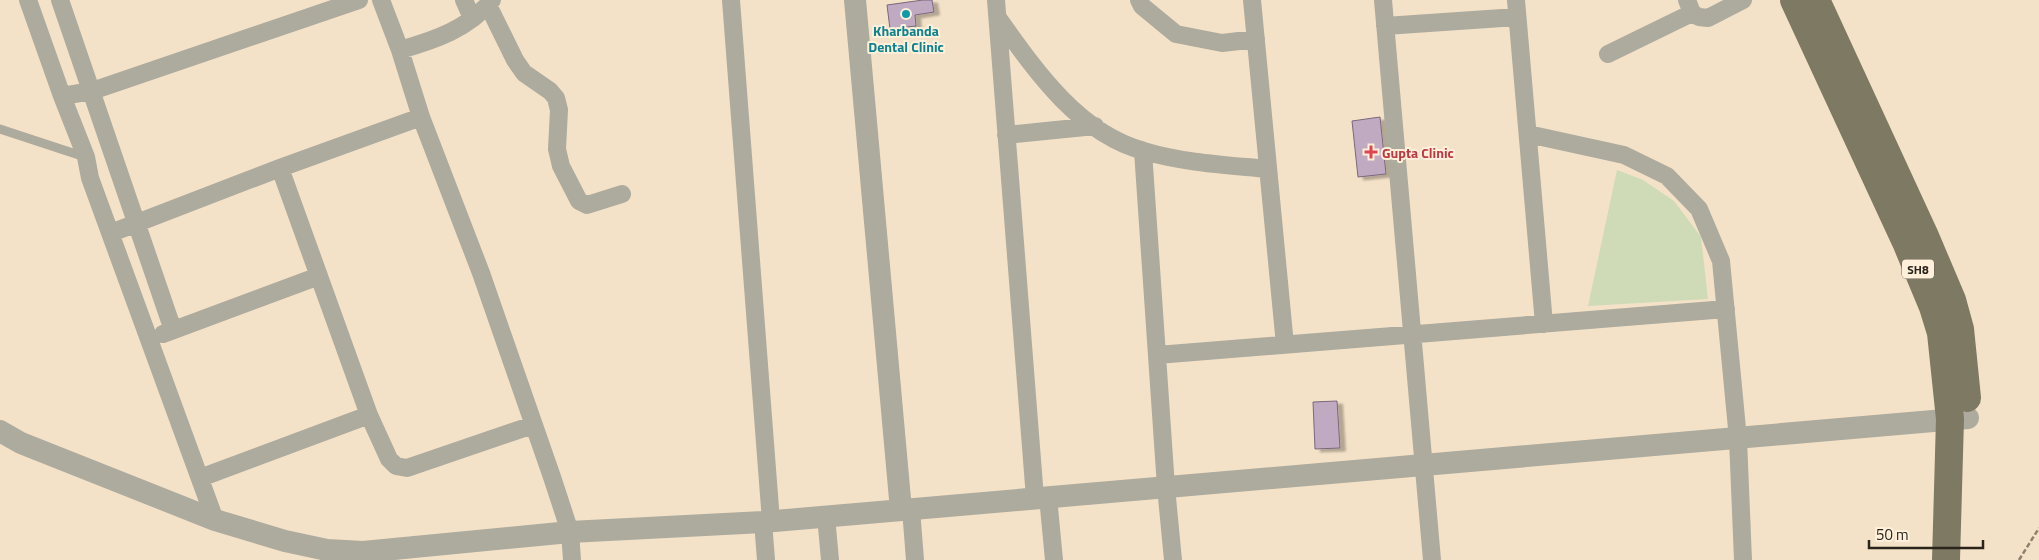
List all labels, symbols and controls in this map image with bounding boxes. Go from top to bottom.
marker: Kharbanda Dental Clinic [900,8,912,20]
place label: Kharbanda Dental Clinic [868,20,944,57]
place label: Gupta Clinic [1382,142,1454,163]
marker: Gupta Clinic [1364,145,1378,159]
road number: SH8 [1902,260,1934,278]
scale bar [1869,518,1983,550]
text: 50 m [1876,523,1909,546]

